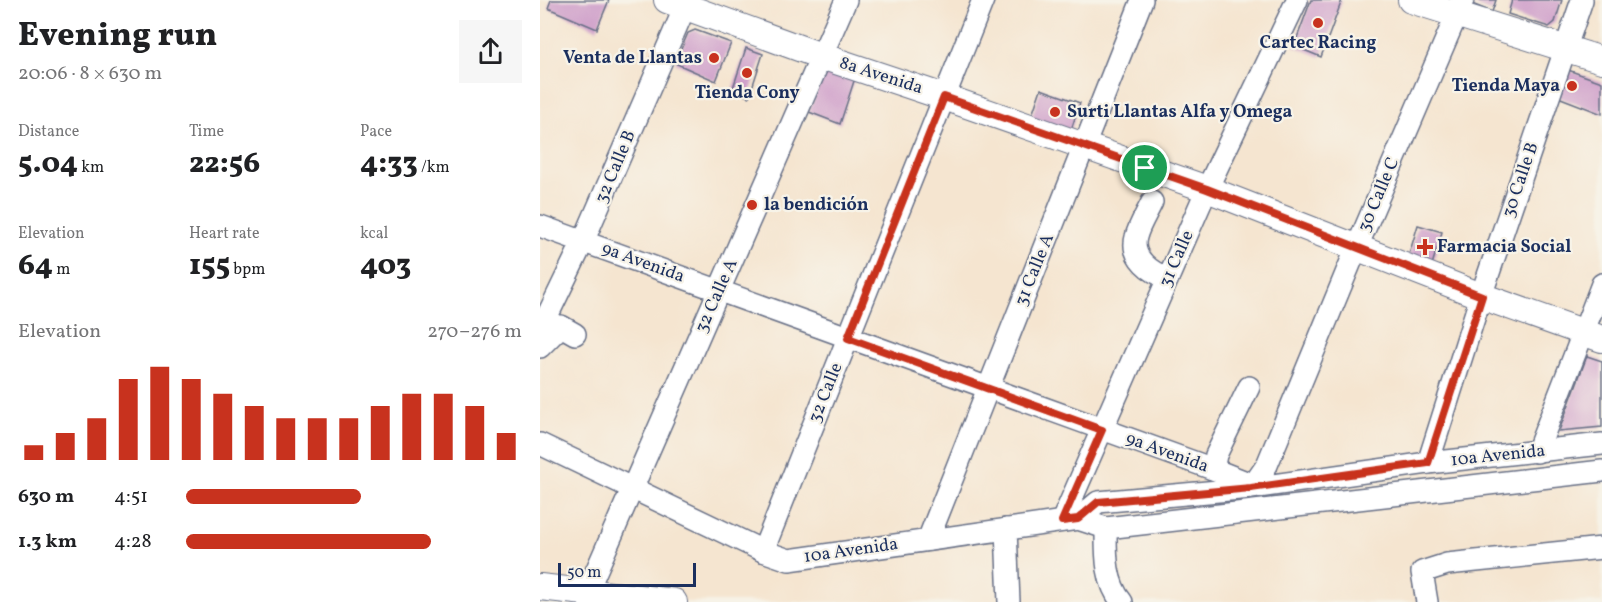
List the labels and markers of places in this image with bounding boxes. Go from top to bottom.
marker: Cartec Racing [1311,16,1325,30]
place label: Cartec Racing [1260,31,1376,56]
place label: Venta de Llantas [563,46,702,71]
marker: Venta de Llantas [707,51,721,65]
marker: Tienda Cony [740,66,754,80]
place label: Tienda Maya [1451,74,1560,99]
marker: Tienda Maya [1565,79,1579,93]
place label: Tienda Cony [694,81,800,106]
place label: Surti Llantas Alfa y Omega [1067,100,1293,125]
marker: Surti Llantas Alfa y Omega [1048,105,1062,119]
pin [1119,142,1170,193]
place label: la bendición [764,193,869,218]
marker: la bendición [745,198,759,212]
place label: Farmacia Social [1437,235,1571,260]
marker: Farmacia Social [1418,240,1432,254]

